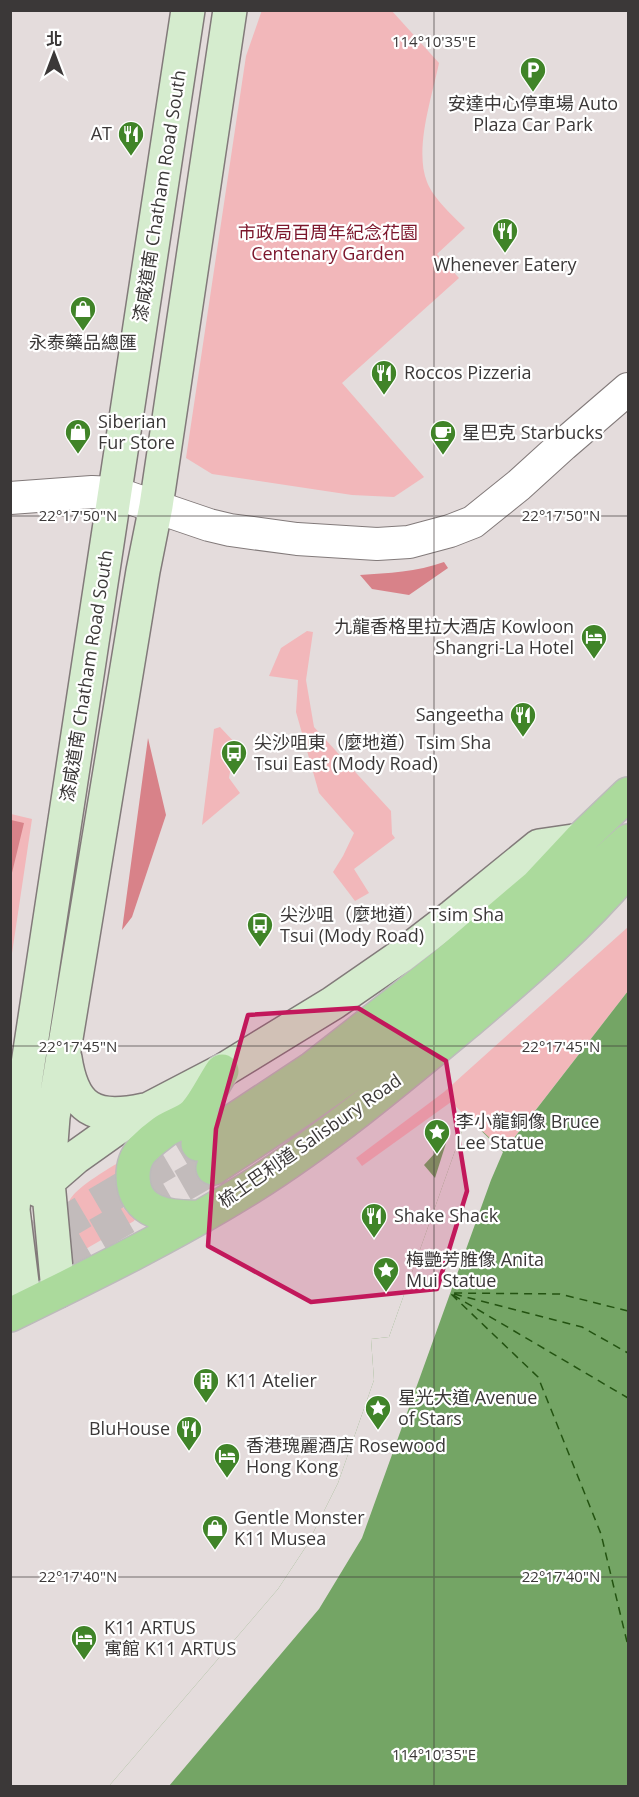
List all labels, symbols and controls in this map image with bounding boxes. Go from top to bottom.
north arrow [24,24,84,84]
text: 北 [46,28,62,50]
text: 114°10'35"E [392,31,476,51]
parking icon: 安達中心停車場 Auto Plaza Car Park [518,55,548,93]
street label: 漆咸道南 Chatham Road South [127,68,191,323]
place label: 安達中心停車場 Auto Plaza Car Park [448,91,618,136]
restaurant icon: AT [116,119,146,157]
place label: AT [91,121,112,145]
restaurant icon: Whenever Eatery [490,216,520,254]
park label: 市政局百周年紀念花園 Centenary Garden [238,220,418,265]
place label: Whenever Eatery [434,252,577,276]
shop icon: 永泰藥品總匯 [68,294,98,332]
place label: 永泰藥品總匯 [29,330,137,354]
restaurant icon: Roccos Pizzeria [369,358,399,396]
place label: Roccos Pizzeria [404,360,532,384]
place label: Siberian Fur Store [98,409,175,454]
shop icon: Siberian Fur Store [63,417,93,455]
cafe icon: 星巴克 Starbucks [428,418,458,456]
place label: 星巴克 Starbucks [462,420,603,444]
text: 22°17'50"N [39,505,117,525]
text: 22°17'50"N [522,505,600,525]
street label: 漆咸道南 Chatham Road South [54,548,118,803]
place label: 九龍香格里拉大酒店 Kowloon Shangri-La Hotel [334,614,574,659]
hotel icon: 九龍香格里拉大酒店 Kowloon Shangri-La Hotel [579,622,609,660]
restaurant icon: Sangeetha [508,700,538,738]
place label: Sangeetha [416,702,504,726]
place label: 尖沙咀東（麼地道）Tsim Sha Tsui East (Mody Road) [254,730,491,775]
bus stop icon: 尖沙咀東（麼地道）Tsim Sha Tsui East (Mody Road) [219,738,249,776]
place label: 尖沙咀（麼地道） Tsim Sha Tsui (Mody Road) [280,902,504,947]
bus stop icon: 尖沙咀（麼地道） Tsim Sha Tsui (Mody Road) [245,910,275,948]
text: 22°17'45"N [39,1036,117,1056]
text: 22°17'45"N [522,1036,600,1056]
street label: 梳士巴利道 Salisbury Road [213,1068,406,1213]
place label: 李小龍銅像 Bruce Lee Statue [456,1109,599,1154]
place icon: 李小龍銅像 Bruce Lee Statue [422,1117,452,1155]
restaurant icon: Shake Shack [359,1201,389,1239]
place label: Shake Shack [394,1203,499,1227]
place label: 梅艷芳脽像 Anita Mui Statue [406,1247,544,1292]
place icon: 梅艷芳脽像 Anita Mui Statue [371,1255,401,1293]
building icon: K11 Atelier [191,1366,221,1404]
place label: K11 Atelier [226,1368,317,1392]
place label: 星光大道 Avenue of Stars [398,1385,537,1430]
place icon: 星光大道 Avenue of Stars [363,1393,393,1431]
restaurant icon: BluHouse [174,1414,204,1452]
place label: BluHouse [89,1416,170,1440]
place label: 香港瑰麗酒店 Rosewood Hong Kong [246,1433,446,1478]
hotel icon: 香港瑰麗酒店 Rosewood Hong Kong [212,1441,242,1479]
place label: Gentle Monster K11 Musea [234,1505,365,1550]
shop icon: Gentle Monster K11 Musea [200,1513,230,1551]
text: 22°17'40"N [39,1566,117,1586]
text: 22°17'40"N [522,1566,600,1586]
place label: K11 ARTUS 寓館 K11 ARTUS [104,1615,236,1660]
hotel icon: K11 ARTUS 寓館 K11 ARTUS [69,1623,99,1661]
text: 114°10'35"E [392,1744,476,1764]

